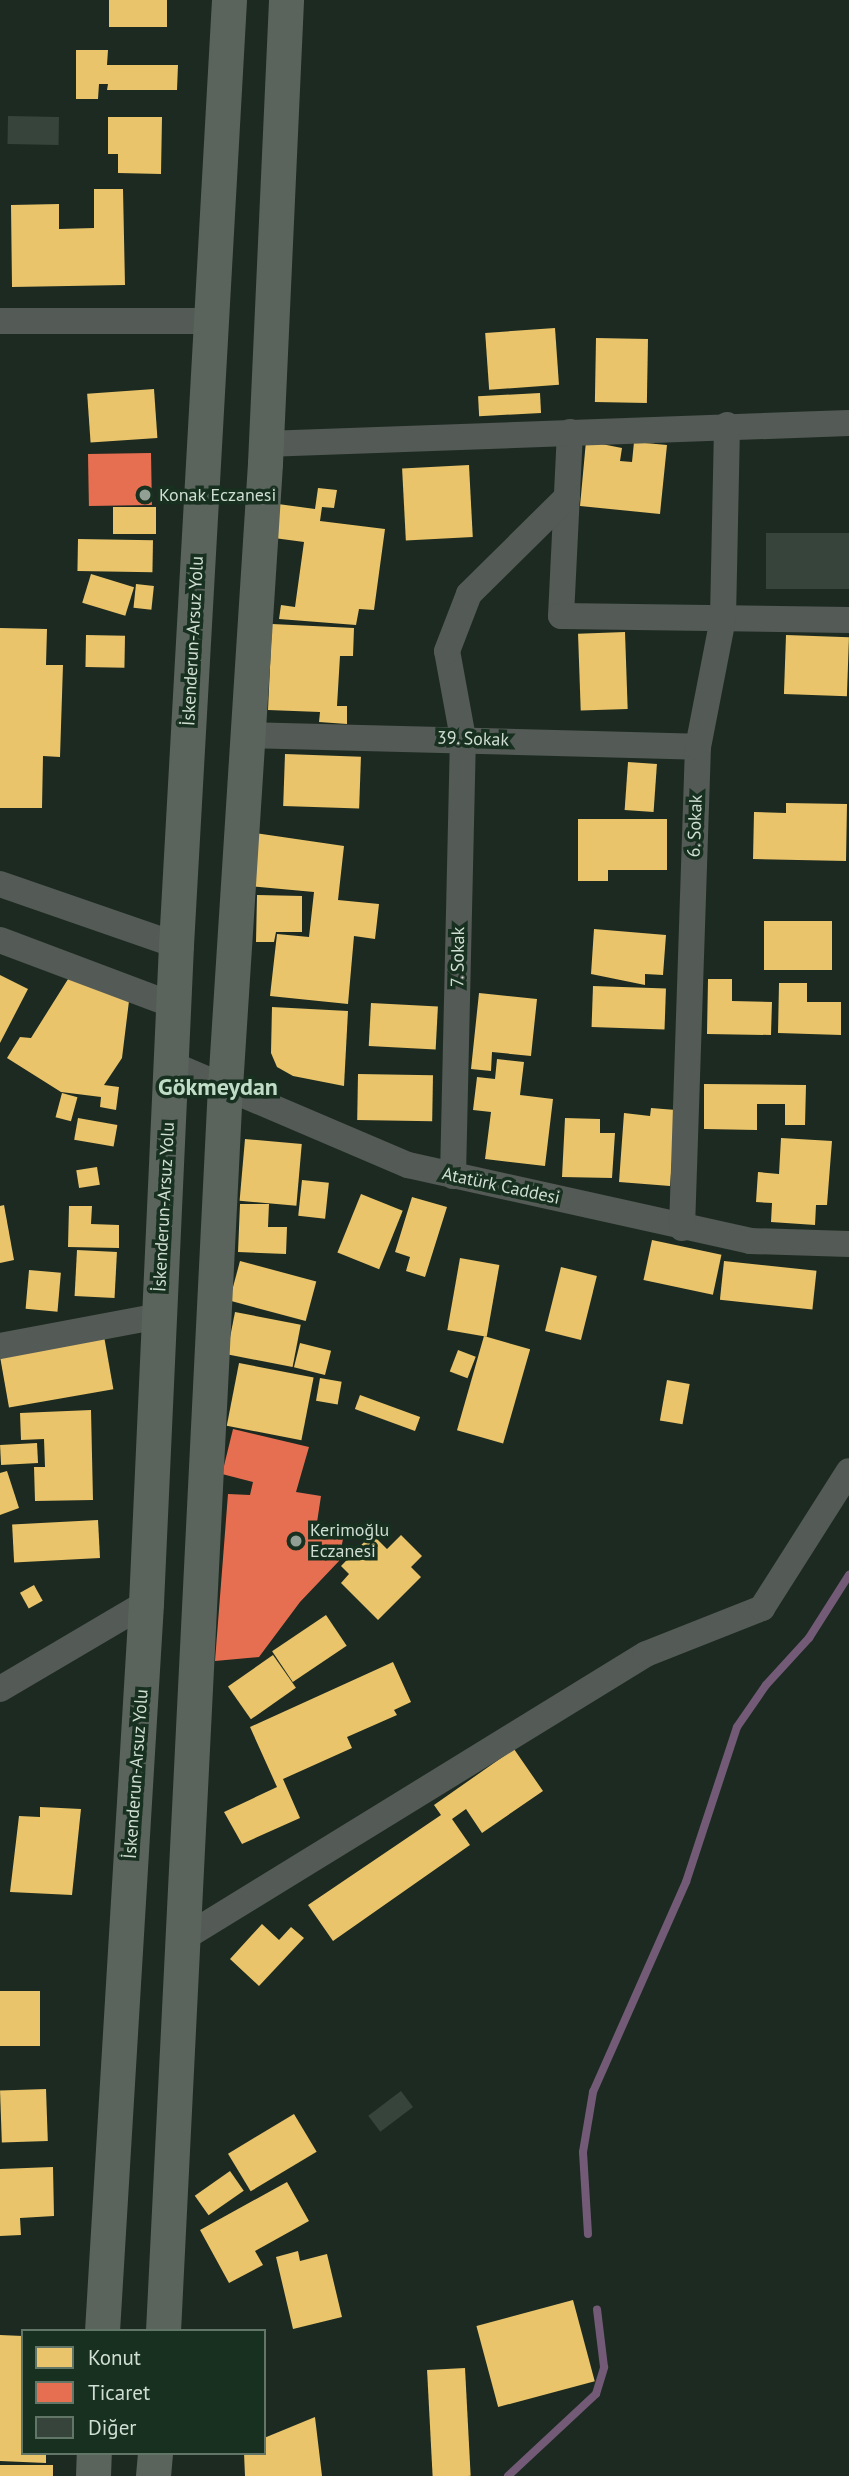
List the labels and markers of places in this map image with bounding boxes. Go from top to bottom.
place label: Konak Eczanesi [159,484,277,506]
marker: Konak Eczanesi [137,487,153,503]
place label: Kerimoğlu Eczanesi [310,1520,389,1562]
marker: Kerimoğlu Eczanesi [288,1533,304,1549]

